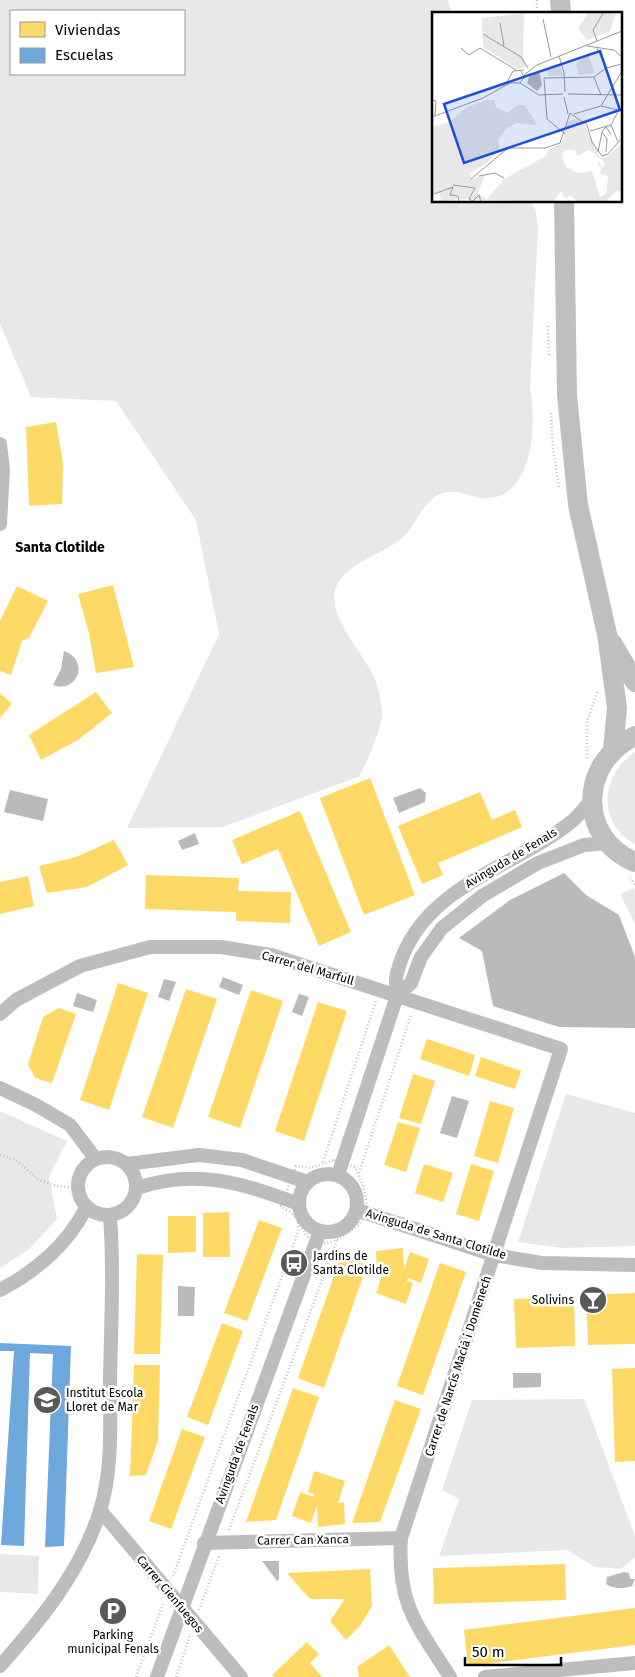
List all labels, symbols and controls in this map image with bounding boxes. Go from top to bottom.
legend [10,10,185,75]
inset map [432,12,622,202]
text: Viviendas [55,21,120,39]
text: Escuelas [55,46,113,64]
district label: Santa Clotilde [15,539,105,556]
street label: Avinguda de Fenals [463,825,560,891]
street label: Carrer del Marfull [260,948,356,988]
street label: Avinguda de Santa Clotilde [364,1206,508,1262]
bus stop icon: Jardins de Santa Clotilde [279,1248,309,1278]
place label: Jardins de Santa Clotilde [313,1249,389,1277]
street label: Carrer de Narcís Macià i Domènech [422,1274,494,1458]
bar icon: Solivins [578,1285,608,1315]
place label: Solivins [532,1293,574,1307]
school or university icon: Institut Escola Lloret de Mar [32,1385,62,1415]
place label: Institut Escola Lloret de Mar [66,1386,143,1414]
street label: Avinguda de Fenals [213,1402,262,1506]
street label: Carrer Can Xanca [257,1532,349,1548]
street label: Carrer Cienfuegos [134,1553,207,1636]
parking icon: Parking municipal Fenals [98,1596,128,1626]
place label: Parking municipal Fenals [67,1628,159,1656]
scale bar [465,1634,561,1666]
text: 50 m [472,1643,505,1661]

